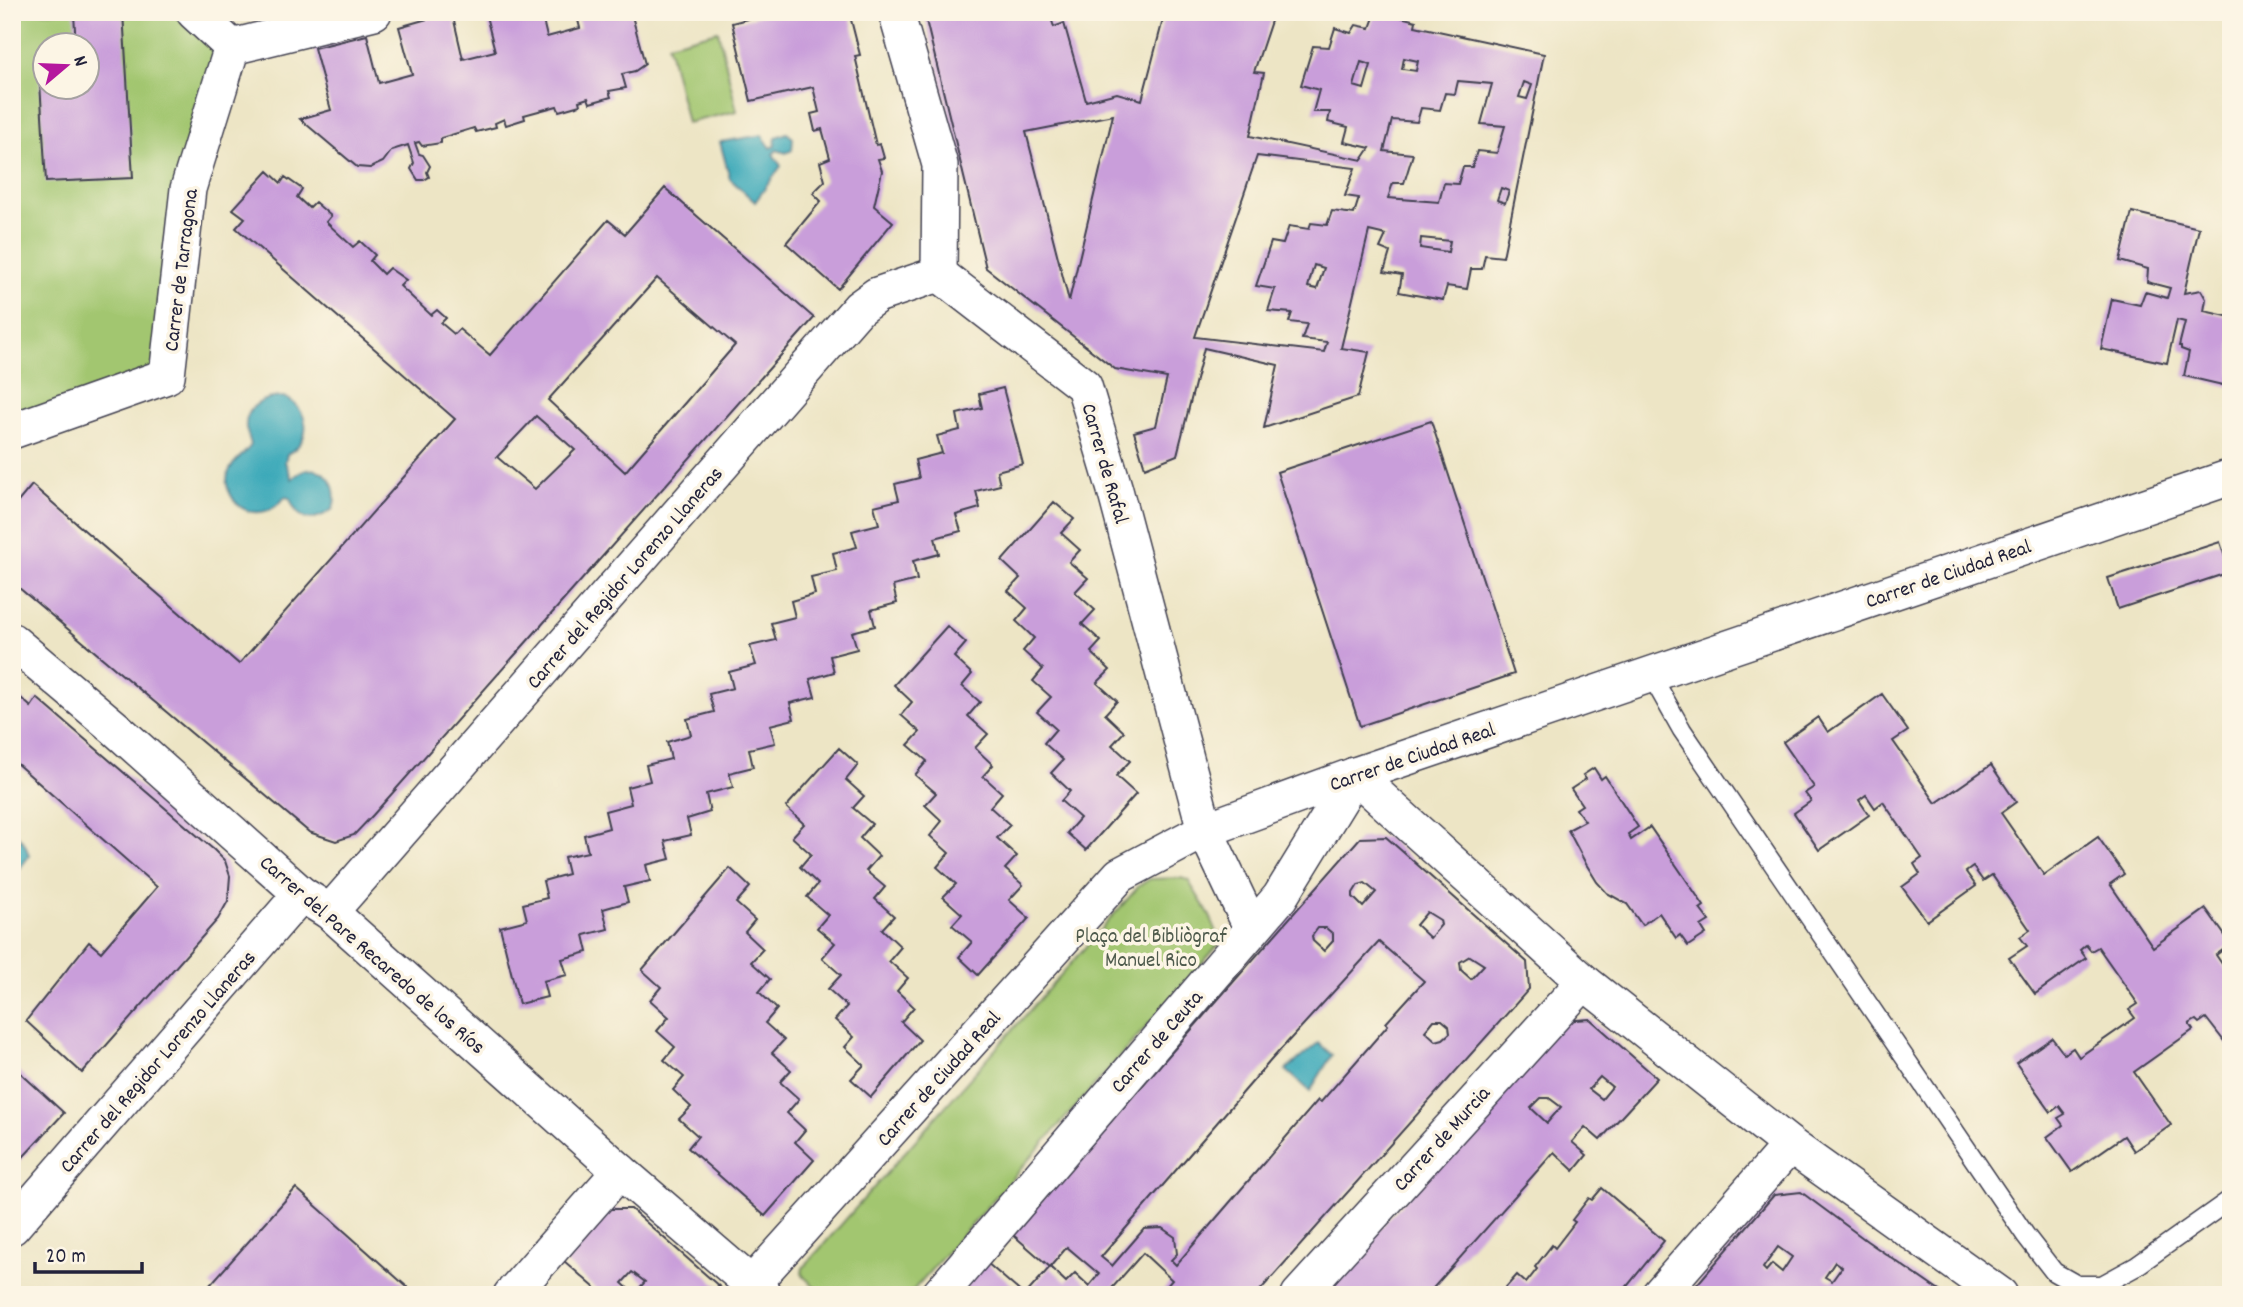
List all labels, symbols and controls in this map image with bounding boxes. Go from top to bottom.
north arrow [32,32,102,102]
text: N [64,53,93,70]
street label: Carrer de Tarragona [158,186,208,353]
street label: Carrer de Rafal [1072,400,1135,527]
street label: Carrer del Regidor Lorenzo Llaneras [521,461,732,697]
street label: Carrer de Ciudad Real [1862,533,2036,618]
street label: Carrer de Ciudad Real [1326,716,1500,801]
street label: Carrer del Pare Recaredo de los Ríos [251,850,491,1063]
park label: Plaça del Bibliògraf Manuel Rico [1075,923,1227,977]
street label: Carrer del Regidor Lorenzo Llaneras [54,945,265,1181]
street label: Carrer de Ceuta [1105,984,1212,1101]
street label: Carrer de Ciudad Real [871,1006,1009,1155]
street label: Carrer de Murcia [1388,1080,1500,1199]
scale bar [35,1230,142,1274]
text: 20 m [46,1243,86,1273]

